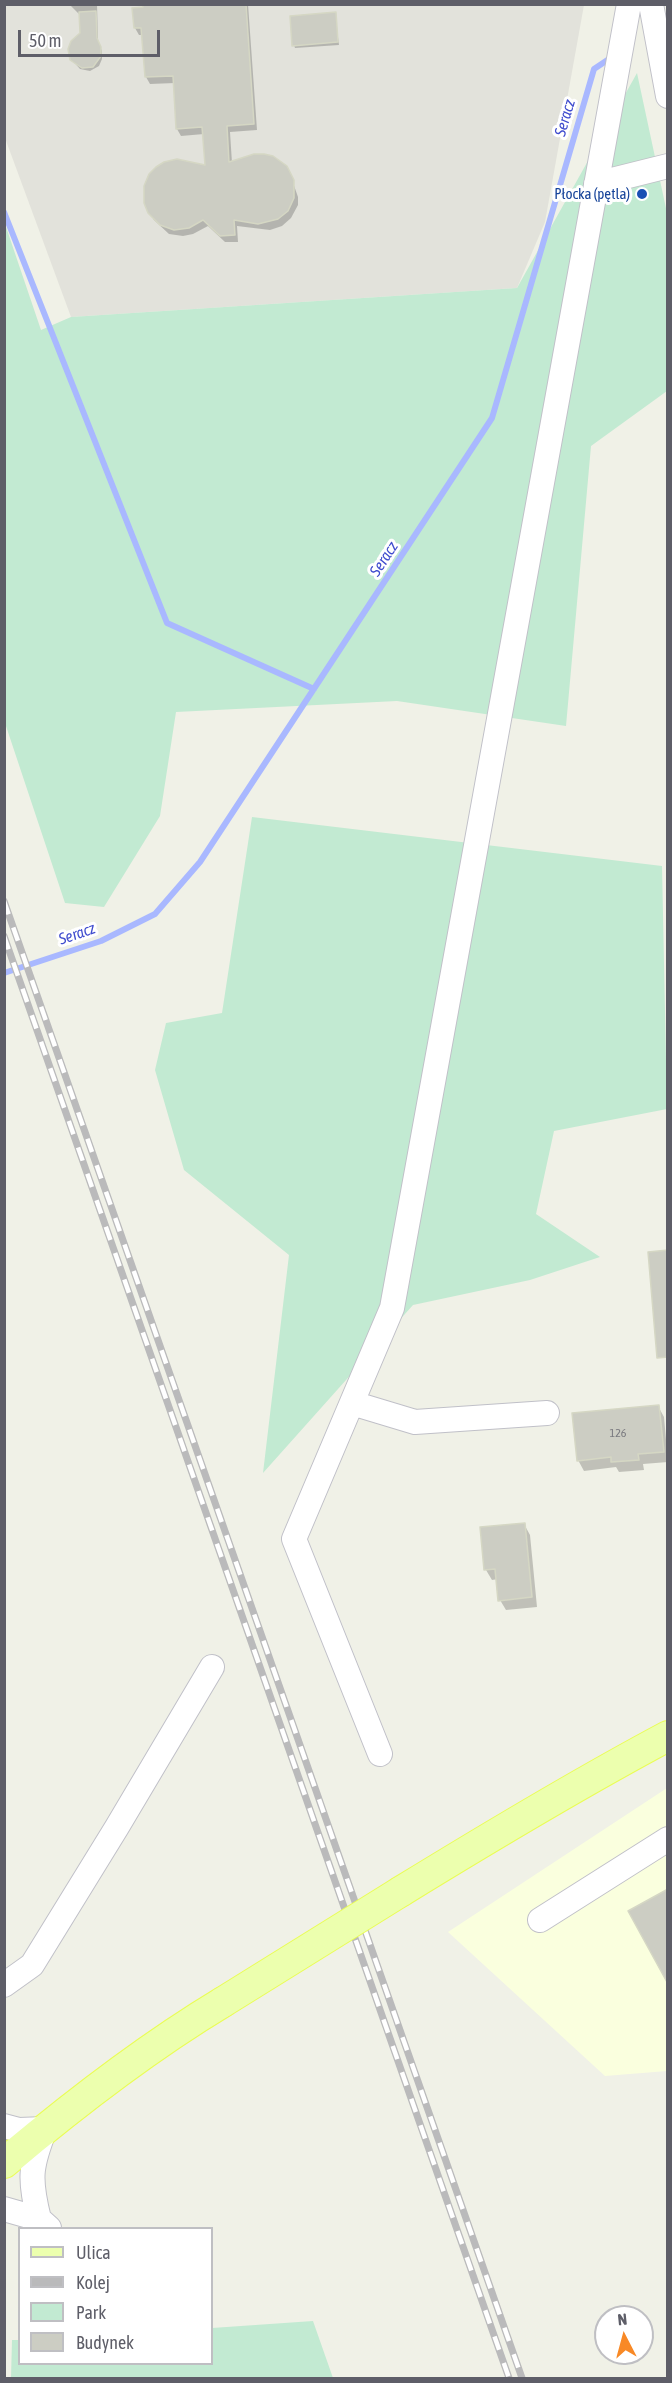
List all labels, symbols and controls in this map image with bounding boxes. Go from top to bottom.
scale bar [21,18,164,56]
text: 50 m [29,30,61,51]
water label: Seracz [551,97,579,139]
place label: Płocka (pętla) [554,185,630,203]
marker: Płocka (pętla) [635,187,649,201]
water label: Seracz [366,538,402,580]
water label: Seracz [56,919,98,949]
house number: 126 [610,1426,626,1440]
legend [18,2227,213,2365]
text: Ulica [76,2242,111,2263]
text: Kolej [76,2272,110,2293]
text: Park [76,2302,106,2323]
north arrow [594,2305,654,2365]
text: N [617,2310,628,2329]
text: Budynek [76,2332,134,2353]

